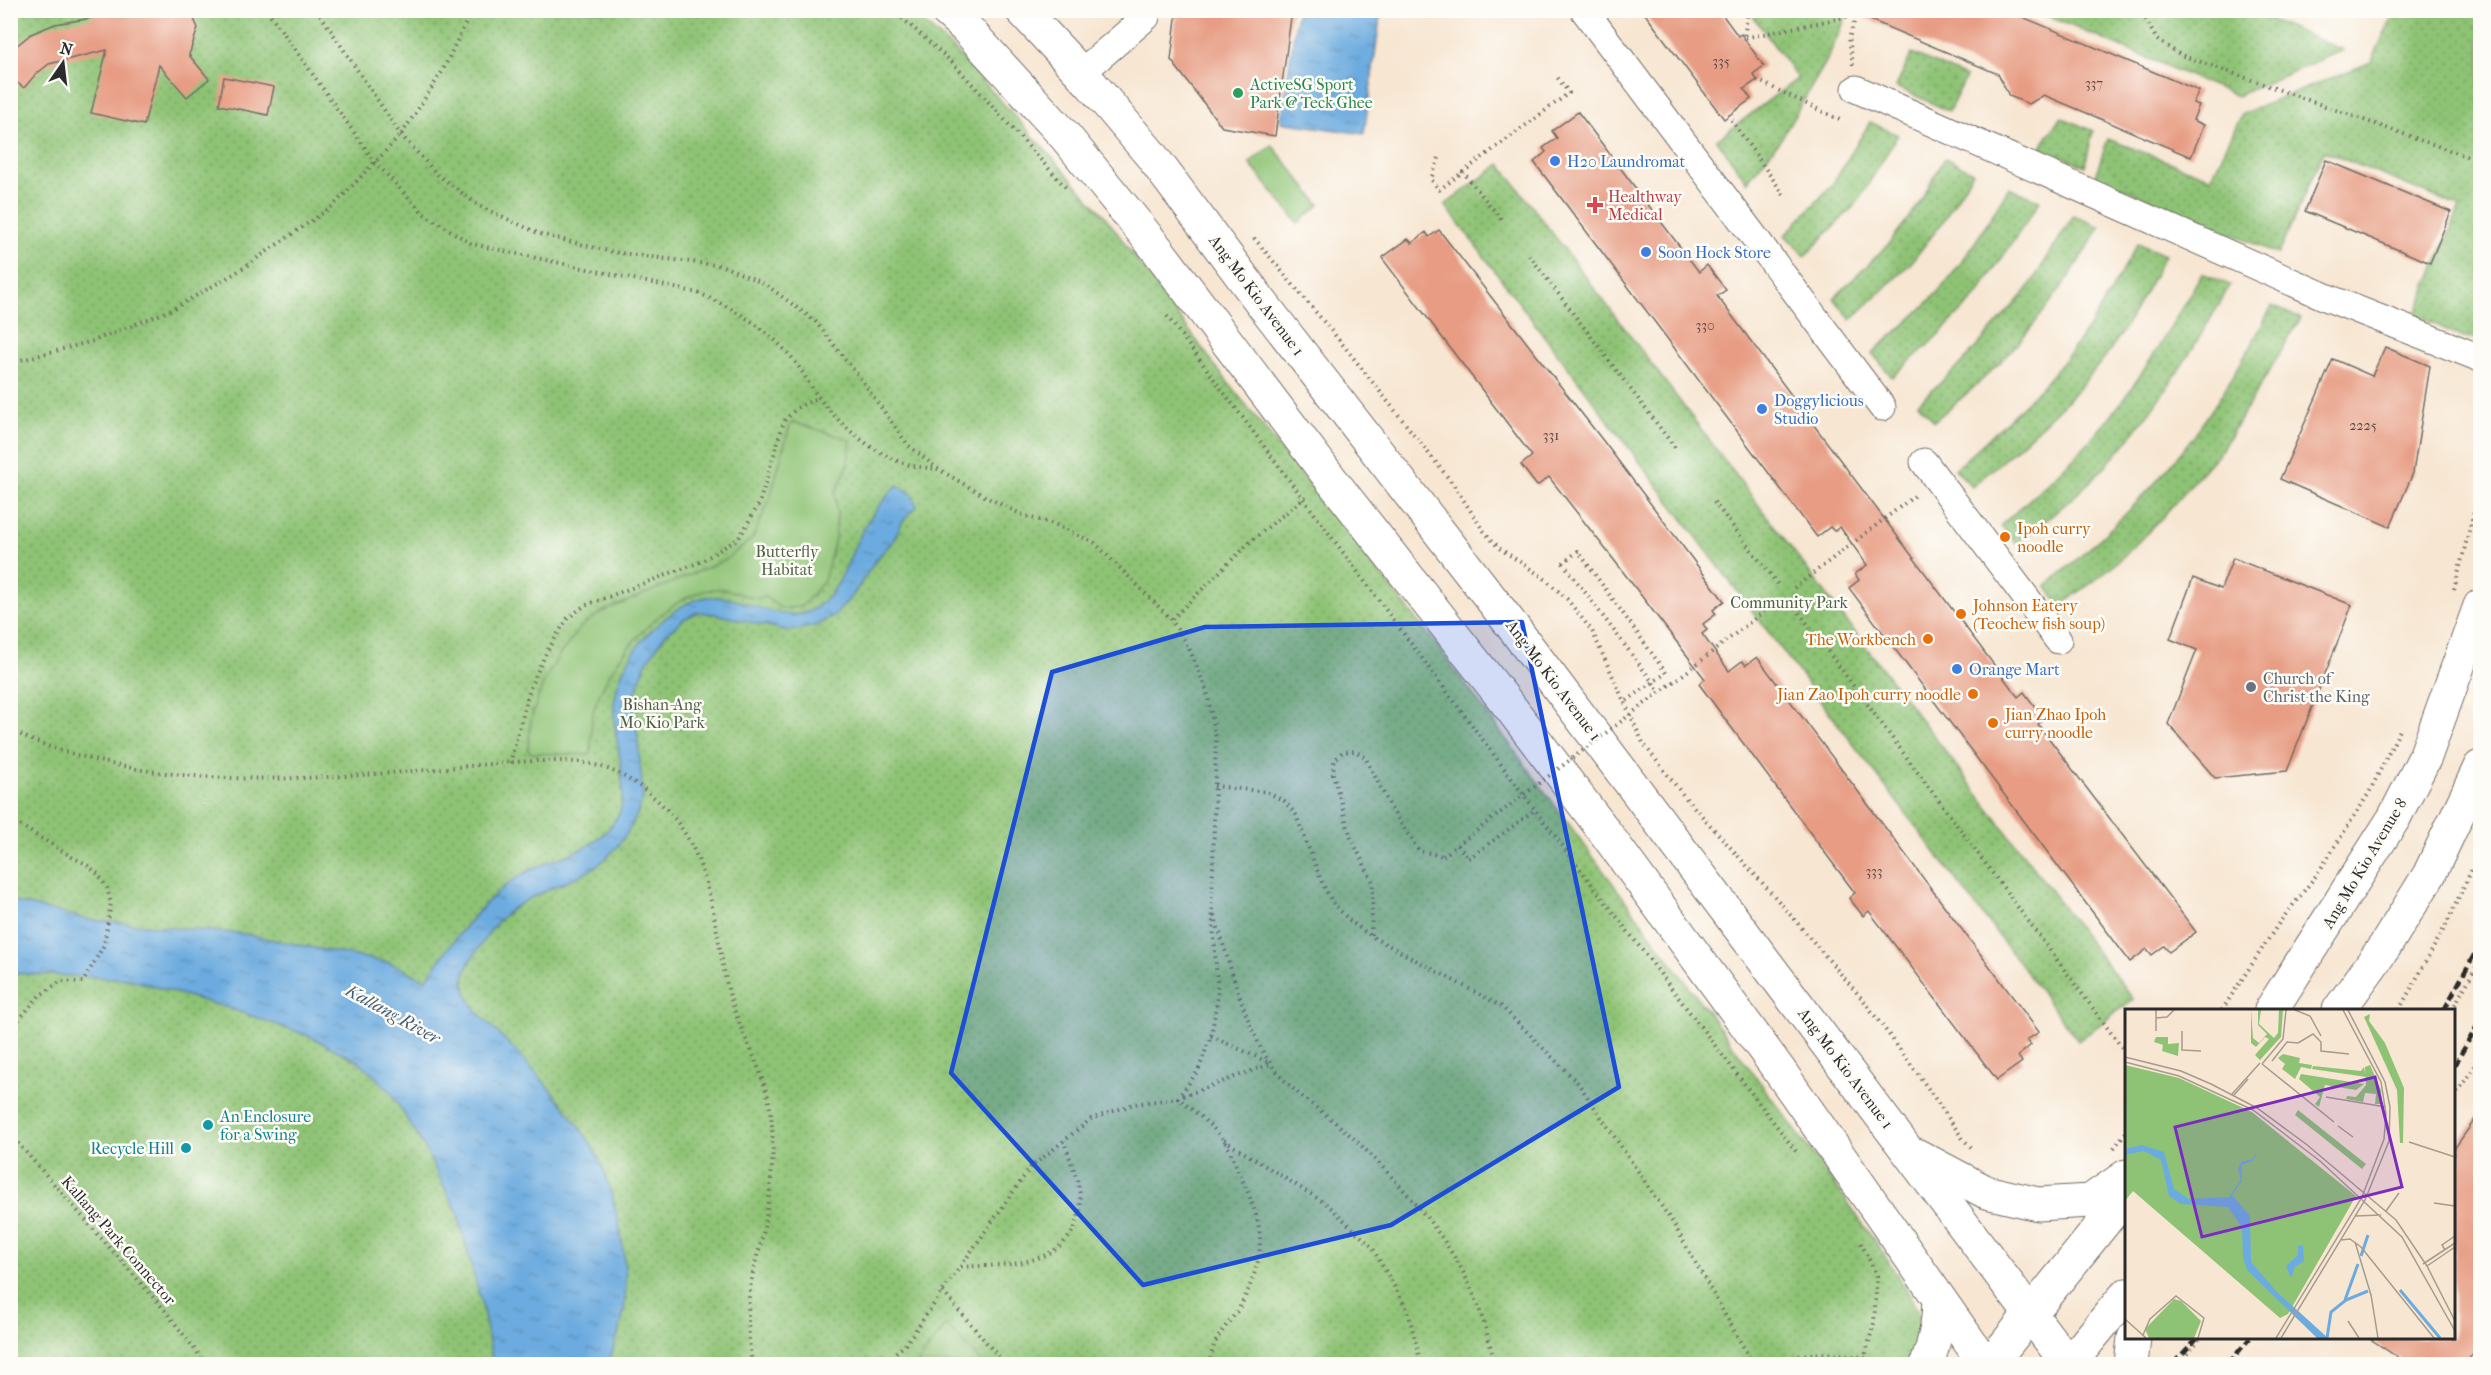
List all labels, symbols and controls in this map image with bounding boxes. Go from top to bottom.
north arrow [33,33,93,93]
text: N [58,38,76,60]
house number: 335 [1712,53,1730,70]
place label: ActiveSG Sport Park @ Teck Ghee [1249,75,1373,112]
house number: 337 [2085,75,2103,92]
marker: ActiveSG Sport Park @ Teck Ghee [1231,86,1245,100]
place label: H20 Laundromat [1567,152,1686,171]
marker: H20 Laundromat [1548,154,1562,168]
place label: Healthway Medical [1608,187,1682,224]
marker: Healthway Medical [1586,196,1604,214]
street label: Ang Mo Kio Avenue 1 [1204,230,1308,359]
place label: Soon Hock Store [1658,243,1771,262]
marker: Soon Hock Store [1639,245,1653,259]
house number: 330 [1695,317,1715,334]
place label: Doggylicious Studio [1774,391,1864,428]
marker: Doggylicious Studio [1755,402,1769,416]
house number: 2225 [2349,417,2377,434]
house number: 331 [1543,427,1559,444]
place label: Ipoh curry noodle [2017,519,2091,556]
marker: Ipoh curry noodle [1998,530,2012,544]
park label: Butterfly Habitat [755,542,819,579]
park label: Community Park [1730,593,1849,612]
place label: Johnson Eatery (Teochew fish soup) [1971,596,2105,633]
marker: Johnson Eatery (Teochew fish soup) [1954,607,1968,621]
street label: Ang Mo Kio Avenue 1 [1501,615,1605,744]
place label: The Workbench [1806,630,1916,649]
marker: The Workbench [1921,632,1935,646]
place label: Orange Mart [1969,660,2060,679]
marker: Orange Mart [1950,662,1964,676]
place label: Church of Christ the King [2263,669,2370,706]
marker: Church of Christ the King [2244,680,2258,694]
place label: Jian Zao Ipoh curry noodle [1775,685,1961,704]
marker: Jian Zao Ipoh curry noodle [1966,687,1980,701]
park label: Bishan-Ang Mo Kio Park [619,695,706,732]
place label: Jian Zhao Ipoh curry noodle [2003,705,2106,742]
marker: Jian Zhao Ipoh curry noodle [1986,716,2000,730]
street label: Ang Mo Kio Avenue 8 [2318,795,2411,933]
house number: 333 [1865,863,1883,880]
water label: Kallang River [340,979,445,1050]
street label: Ang Mo Kio Avenue 1 [1793,1003,1897,1132]
inset map [2125,1009,2455,1339]
place label: An Enclosure for a Swing [219,1107,311,1144]
marker: An Enclosure for a Swing [201,1118,215,1132]
place label: Recycle Hill [91,1139,175,1158]
marker: Recycle Hill [179,1141,193,1155]
street label: Kallang Park Connector [57,1172,180,1309]

